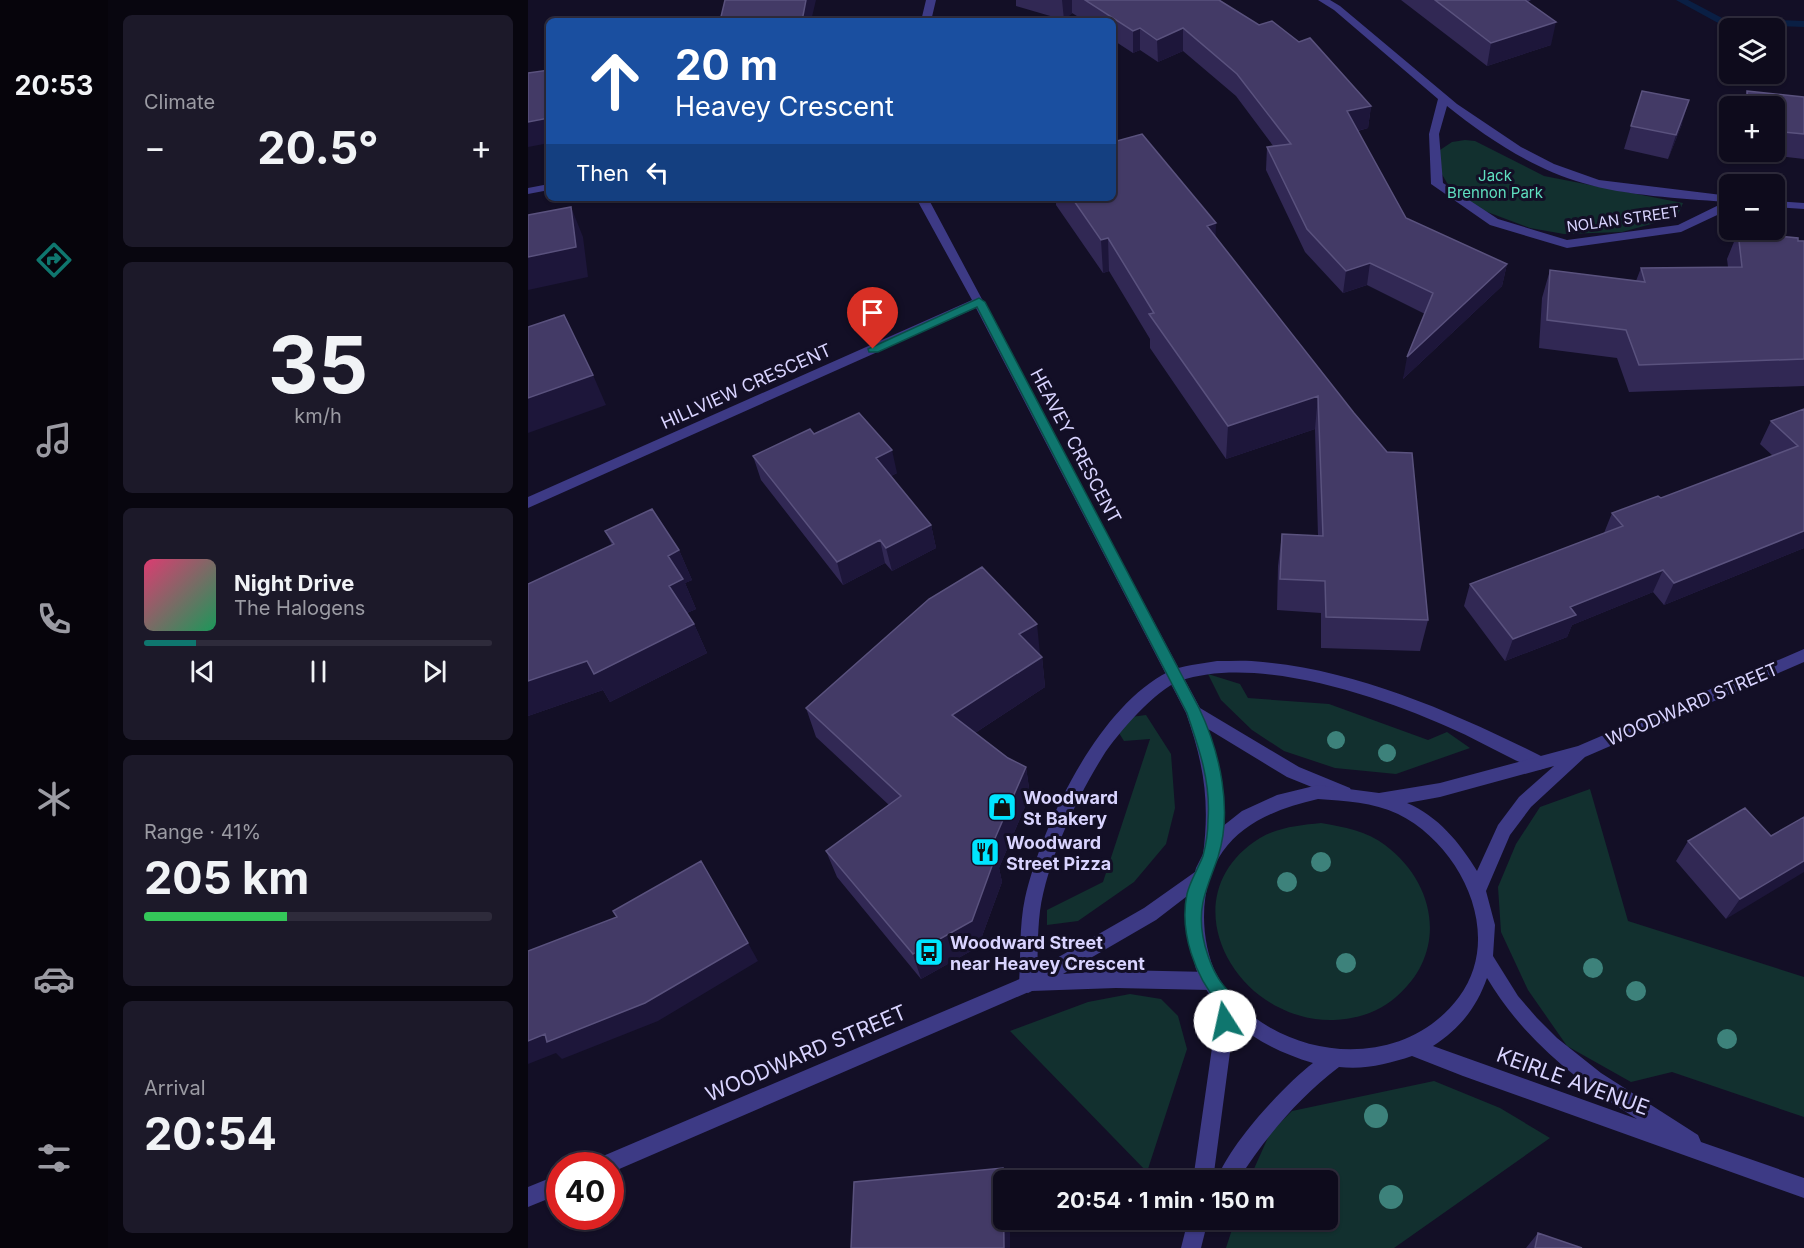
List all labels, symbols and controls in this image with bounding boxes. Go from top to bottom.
map controls [1719,18,1785,240]
button: layers [1719,18,1785,84]
text: 20 m [675,39,778,90]
icon: ahead [576,42,654,120]
text: 20:53 [15,69,93,102]
text: Climate [144,90,215,114]
text: Heavey Crescent [675,90,894,123]
button: + [1719,96,1785,162]
text: 20.5° [257,120,379,175]
text: − [144,127,166,167]
text: + [470,127,492,167]
icon: left [641,156,674,189]
text: Then [576,160,629,186]
park label: Jack Brennon Park [1447,166,1544,202]
button: − [1719,174,1785,240]
street label: NOLAN STREET [1565,202,1681,236]
icon: directions [33,239,75,281]
pin [847,287,898,349]
icon: arrive [856,296,889,329]
text: 35 [268,317,368,412]
street label: HILLVIEW CRESCENT [657,339,835,433]
street label: HEAVEY CRESCENT [1026,365,1126,527]
text: km/h [294,404,342,428]
icon: music [33,419,75,461]
text: Night Drive [234,570,354,596]
text: The Halogens [234,596,365,620]
icon: phone [33,598,75,640]
icon: previous [186,655,219,688]
icon: pause [302,655,335,688]
icon: next [418,655,451,688]
street label: WOODWARD STREET [1603,658,1781,750]
icon: climate [33,778,75,820]
place label: Woodward St Bakery [1023,787,1118,829]
shop icon: Woodward St Bakery [986,791,1018,823]
text: Range · 41% [144,820,261,844]
place label: Woodward Street Pizza [1006,832,1111,874]
restaurant icon: Woodward Street Pizza [969,836,1001,868]
text: 205 km [144,850,309,905]
place label: Woodward Street near Heavey Crescent [950,932,1145,974]
bus stop icon: Woodward Street near Heavey Crescent [913,936,945,968]
icon: car [33,958,75,1000]
position arrow [1193,989,1257,1053]
street label: WOODWARD STREET [702,999,910,1107]
street label: KEIRLE AVENUE [1493,1042,1653,1120]
text: Arrival [144,1076,206,1100]
text: 20:54 [144,1106,277,1161]
icon: filters [33,1137,75,1179]
speed limit sign: 40 [546,1152,624,1230]
text: 20:54 · 1 min · 150 m [1056,1187,1275,1213]

